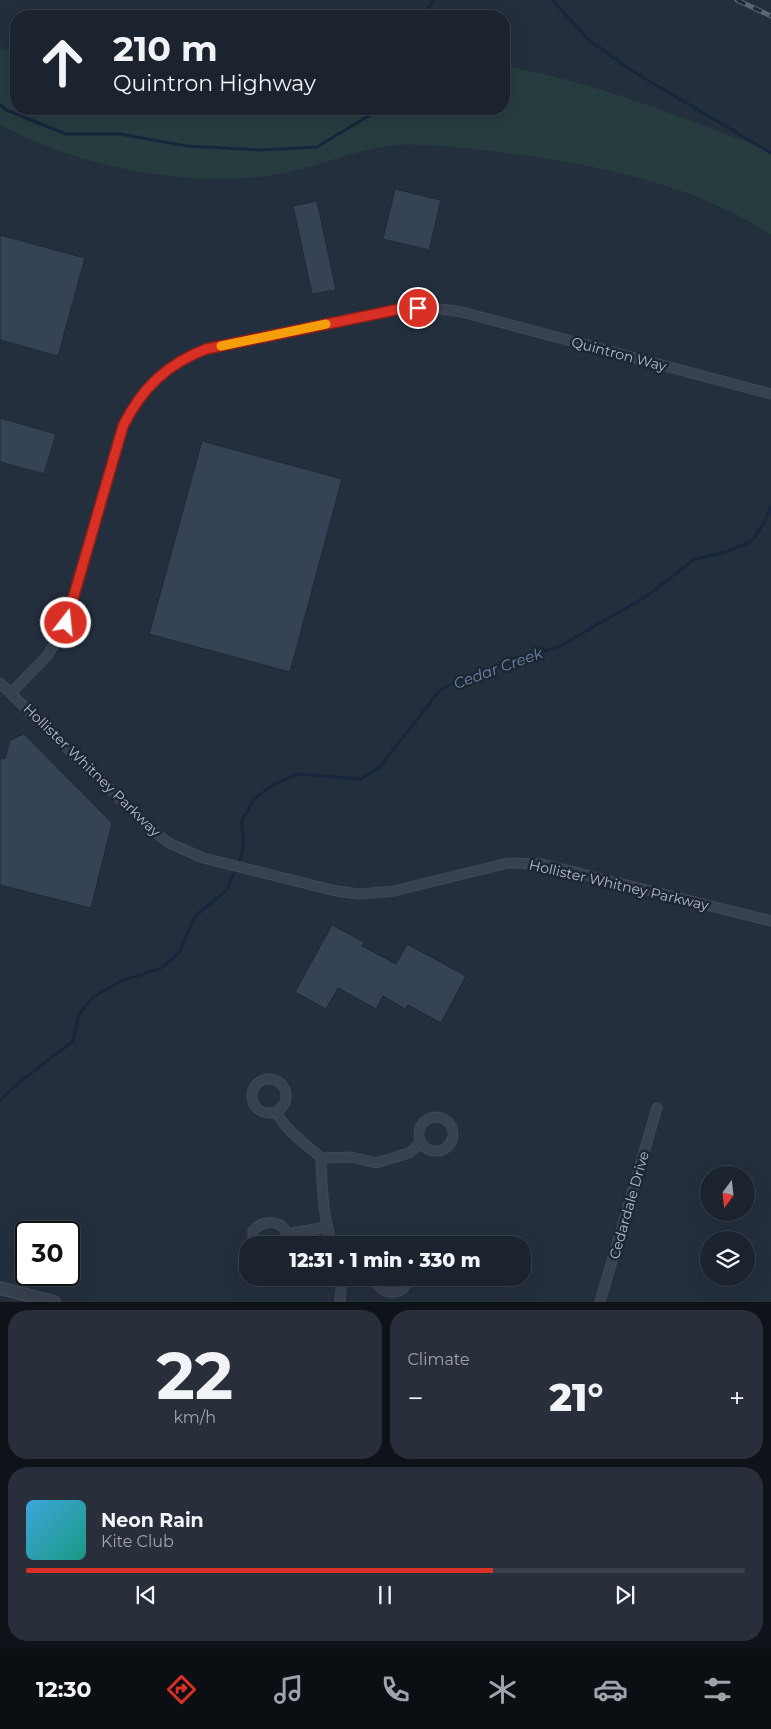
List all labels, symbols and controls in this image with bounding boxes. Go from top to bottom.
text: 210 m [113,27,218,70]
icon: ahead [30,30,95,95]
text: Quintron Highway [113,70,316,97]
pin [397,287,439,329]
icon: arrive [404,294,432,322]
street label: Quintron Way [569,333,669,375]
position arrow [39,596,91,648]
water label: Cedar Creek [451,643,546,693]
street label: Hollister Whitney Parkway [20,700,165,841]
street label: Hollister Whitney Parkway [527,856,711,915]
street label: Cedardale Drive [605,1149,653,1261]
north arrow [700,1166,755,1221]
map controls [700,1166,755,1286]
speed limit sign: 30 [15,1221,80,1286]
button: layers [700,1231,755,1286]
text: 12:31 · 1 min · 330 m [289,1249,481,1272]
text: 22 [156,1336,233,1415]
text: Climate [408,1350,470,1369]
text: 21° [549,1374,603,1421]
text: − [408,1381,424,1415]
text: + [729,1381,745,1415]
text: km/h [173,1408,216,1427]
text: Neon Rain [101,1509,204,1532]
text: Kite Club [101,1532,174,1551]
icon: previous [132,1581,160,1609]
icon: pause [371,1581,399,1609]
icon: next [611,1581,639,1609]
icon: directions [164,1672,199,1707]
icon: music [271,1672,306,1707]
icon: phone [378,1672,413,1707]
icon: climate [485,1672,520,1707]
icon: car [593,1672,628,1707]
icon: filters [700,1672,735,1707]
text: 12:30 [36,1676,91,1703]

